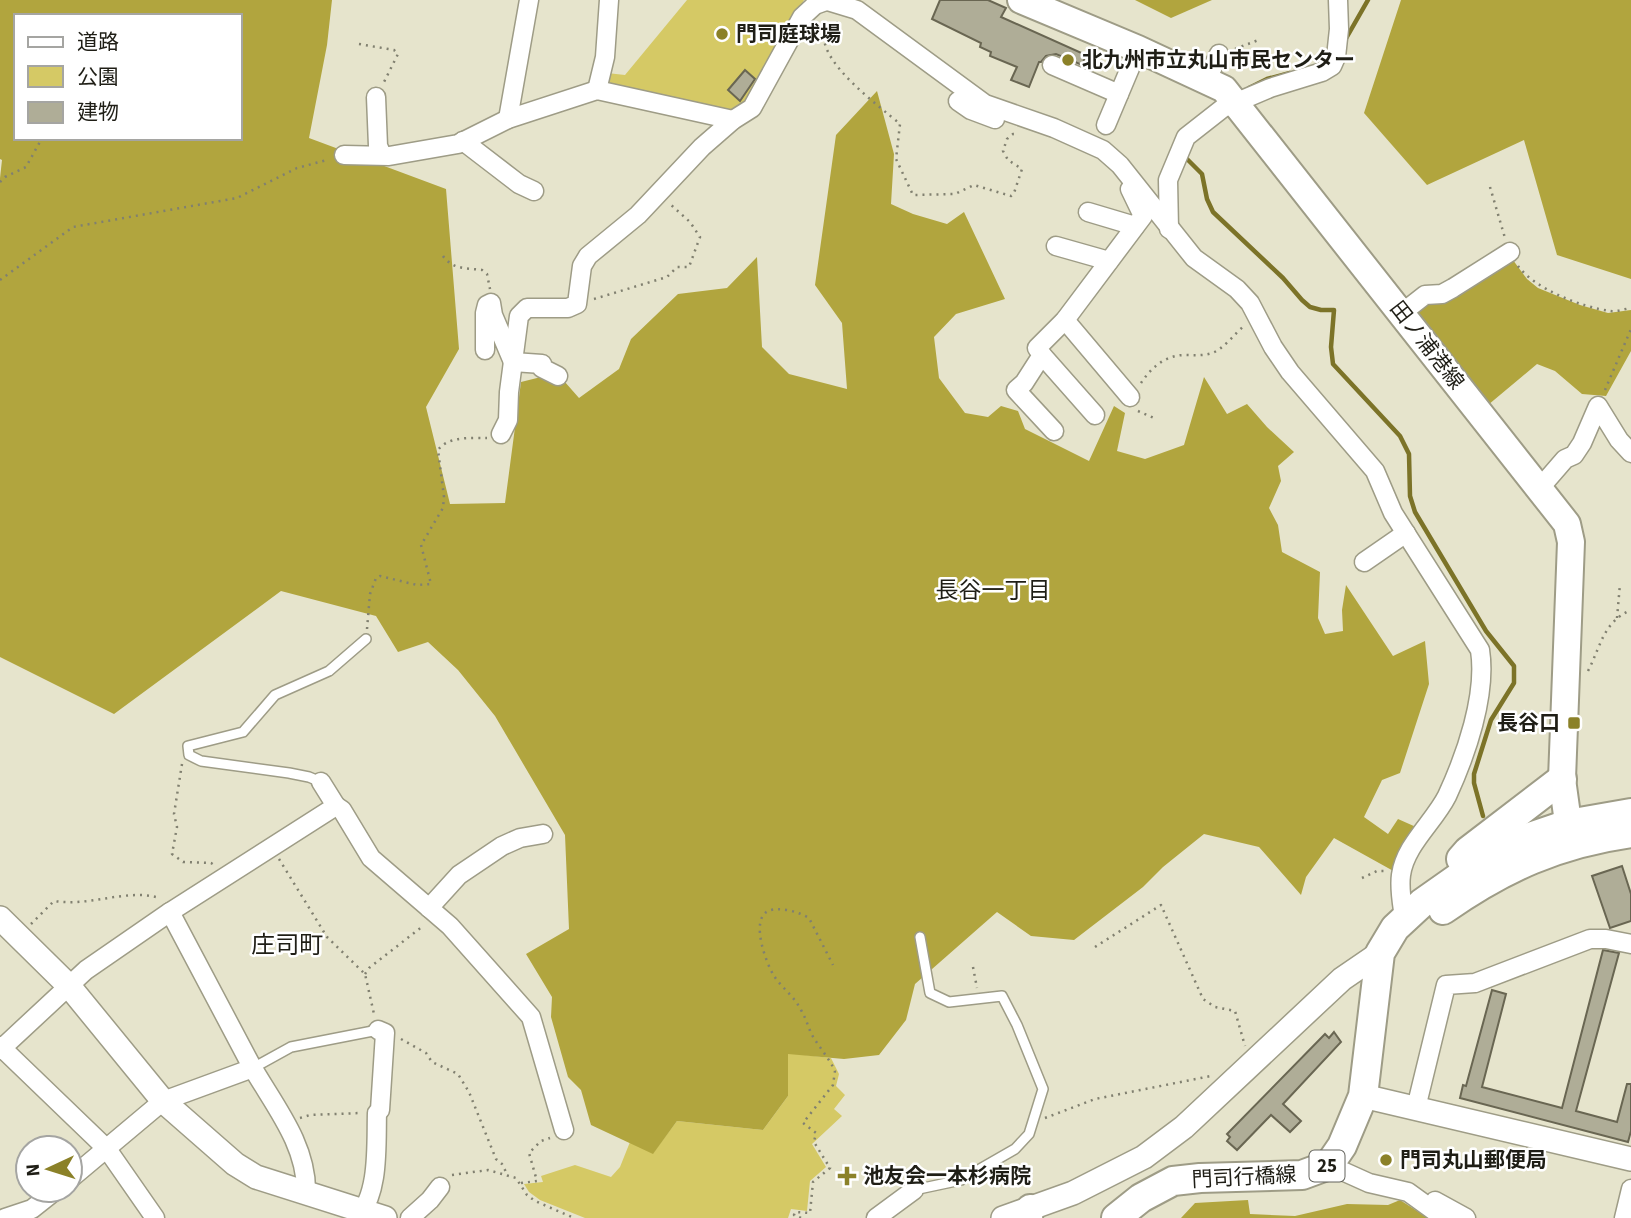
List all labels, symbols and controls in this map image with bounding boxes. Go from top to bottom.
legend [14,14,242,140]
place label: 門司庭球場 [736,19,841,49]
marker: 門司庭球場 [714,26,730,42]
text: 道路 [77,27,119,57]
place label: 北九州市立丸山市民センター [1082,45,1355,75]
marker: 北九州市立丸山市民センター [1060,52,1076,68]
text: 公園 [77,62,119,92]
text: 建物 [77,97,119,127]
street label: 田ノ浦港線 [1383,294,1471,396]
district label: 長谷一丁目 [936,574,1051,607]
place label: 長谷口 [1497,708,1560,738]
marker: 長谷口 [1566,715,1582,731]
district label: 庄司町 [251,928,323,963]
north arrow [14,1134,84,1204]
place label: 門司丸山郵便局 [1400,1145,1547,1175]
road number: 25 [1310,1150,1344,1182]
marker: 門司丸山郵便局 [1378,1152,1394,1168]
street label: 門司行橋線 [1191,1159,1297,1195]
place label: 池友会一本杉病院 [863,1161,1031,1191]
text: N [20,1163,47,1177]
marker: 池友会一本杉病院 [837,1166,857,1186]

